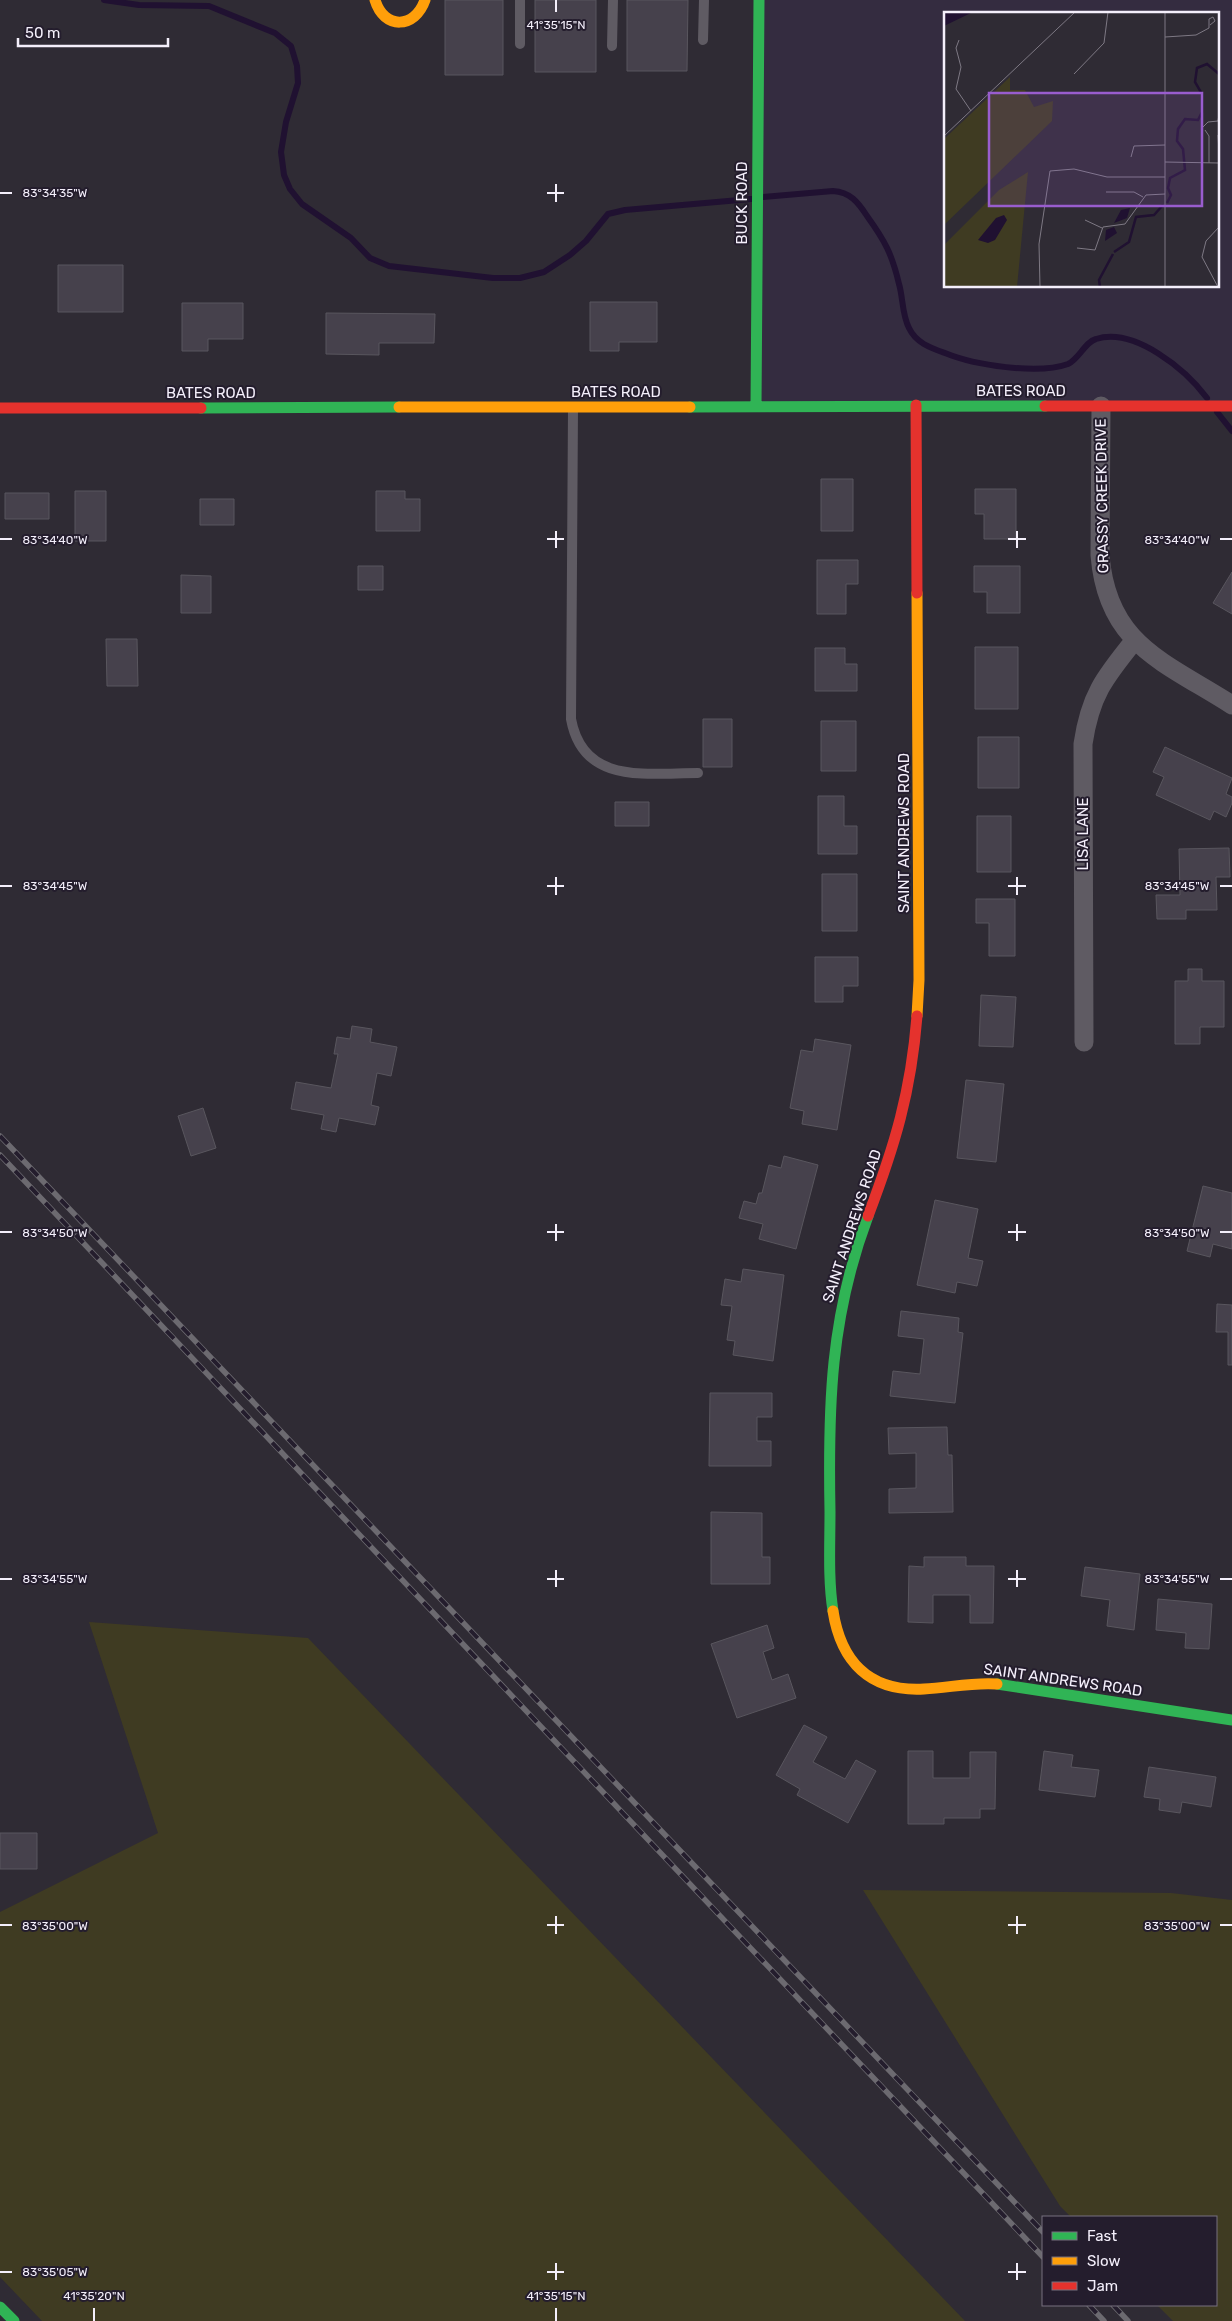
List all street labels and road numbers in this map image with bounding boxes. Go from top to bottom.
street label: BUCK ROAD [733,161,751,245]
street label: BATES ROAD [976,382,1066,400]
street label: BATES ROAD [571,383,661,401]
street label: BATES ROAD [166,384,256,402]
street label: GRASSY CREEK DRIVE [1092,418,1112,574]
street label: SAINT ANDREWS ROAD [895,753,913,913]
street label: LISA LANE [1074,797,1092,871]
street label: SAINT ANDREWS ROAD [819,1147,885,1305]
street label: SAINT ANDREWS ROAD [982,1660,1144,1700]

